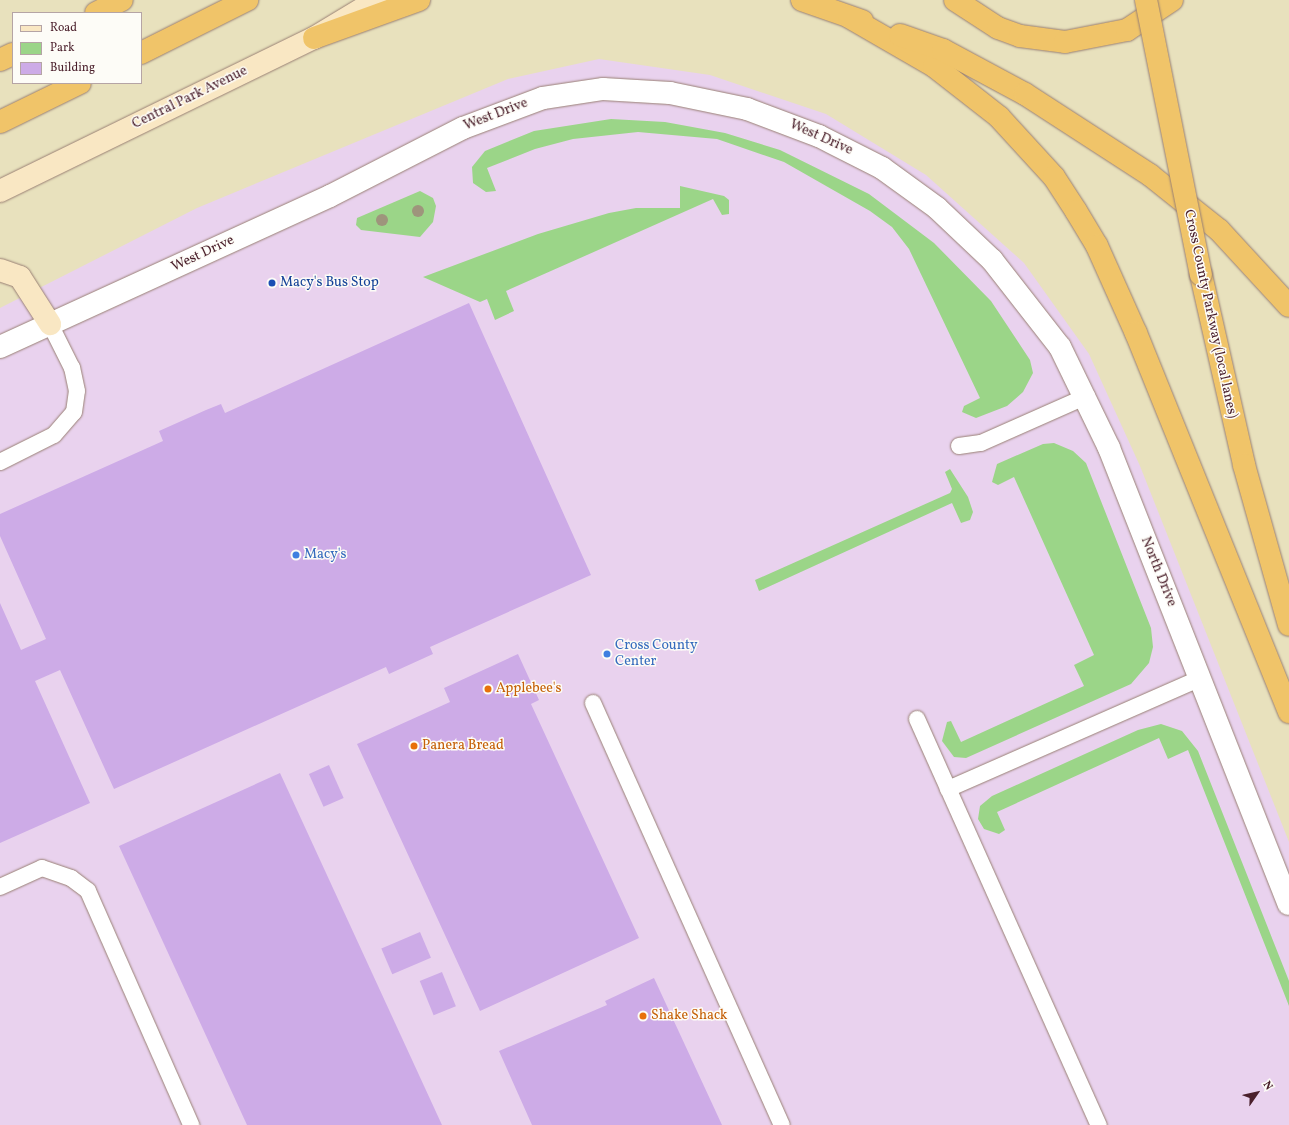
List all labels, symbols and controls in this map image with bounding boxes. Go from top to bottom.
legend [12,12,142,84]
text: Road [50,20,77,36]
text: Park [50,40,75,56]
text: Building [50,60,95,76]
street label: Central Park Avenue [130,63,250,133]
street label: West Drive [462,95,530,135]
street label: West Drive [787,117,855,159]
street label: Cross County Parkway (local lanes) [1180,208,1240,420]
street label: West Drive [169,232,237,276]
place label: Macy's Bus Stop [280,275,379,291]
marker: Macy's Bus Stop [267,278,277,288]
street label: North Drive [1136,535,1180,609]
place label: Macy's [304,547,347,563]
marker: Macy's [291,550,301,560]
place label: Cross County Center [615,638,698,670]
marker: Cross County Center [602,649,612,659]
place label: Applebee's [496,681,561,697]
marker: Applebee's [483,684,493,694]
place label: Panera Bread [422,738,504,754]
marker: Panera Bread [409,741,419,751]
place label: Shake Shack [651,1008,727,1024]
marker: Shake Shack [638,1011,648,1021]
north arrow [1237,1073,1277,1113]
text: N [1259,1079,1276,1094]

